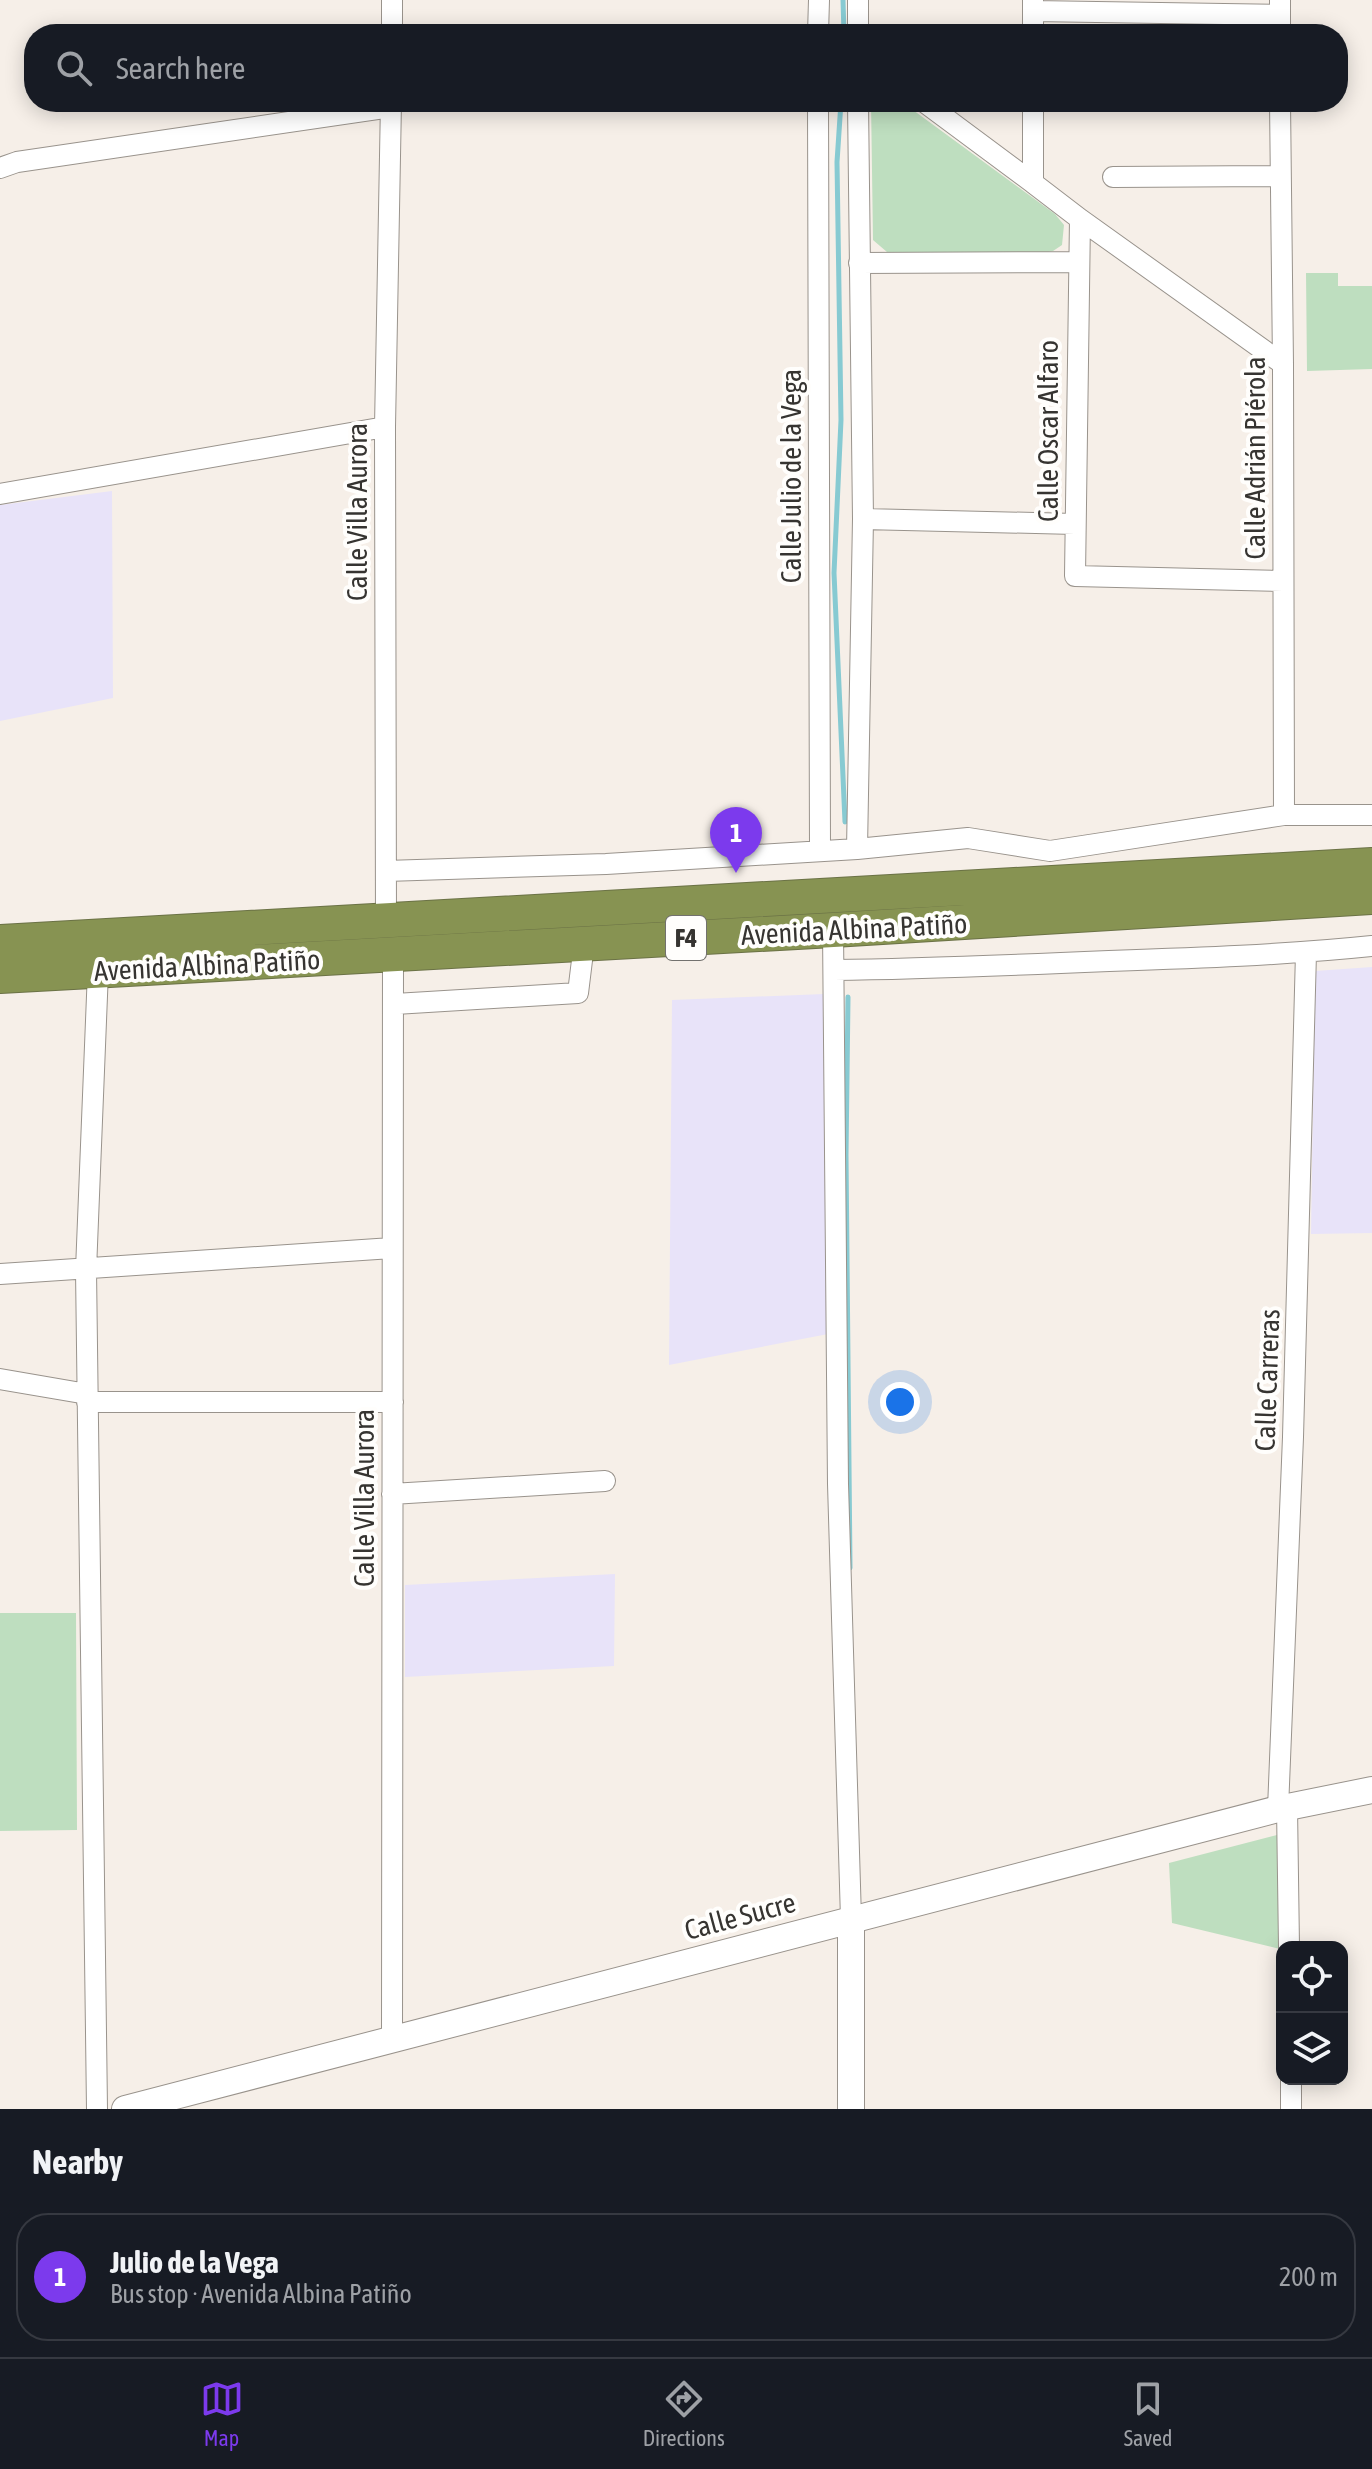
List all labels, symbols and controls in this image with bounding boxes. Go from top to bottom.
search box [24,24,1348,112]
icon: search [52,46,96,90]
text: Search here [116,51,245,85]
street label: Calle Oscar Alfaro [1032,340,1064,522]
street label: Calle Adrián Piérola [1239,356,1271,560]
street label: Calle Julio de la Vega [775,369,807,583]
street label: Calle Villa Aurora [341,423,373,601]
pin: 1 [710,807,762,873]
street label: Avenida Albina Patiño [740,907,968,951]
road number: F4 [666,916,706,960]
street label: Avenida Albina Patiño [93,943,321,987]
street label: Calle Carreras [1249,1308,1285,1452]
your location [880,1382,920,1422]
street label: Calle Villa Aurora [348,1409,380,1587]
street label: Calle Sucre [681,1886,799,1946]
map controls [1276,1941,1348,2085]
button: locate [1276,1941,1348,2013]
button: layers [1276,2013,1348,2085]
text: Nearby [32,2142,123,2181]
text: Julio de la Vega [110,2245,279,2279]
text: 1 [54,2262,66,2292]
text: 200 m [1279,2262,1338,2292]
text: Bus stop · Avenida Albina Patiño [110,2279,412,2309]
tab: Map [200,2377,244,2451]
tab: Directions [643,2377,725,2451]
tab: Saved [1124,2377,1172,2451]

